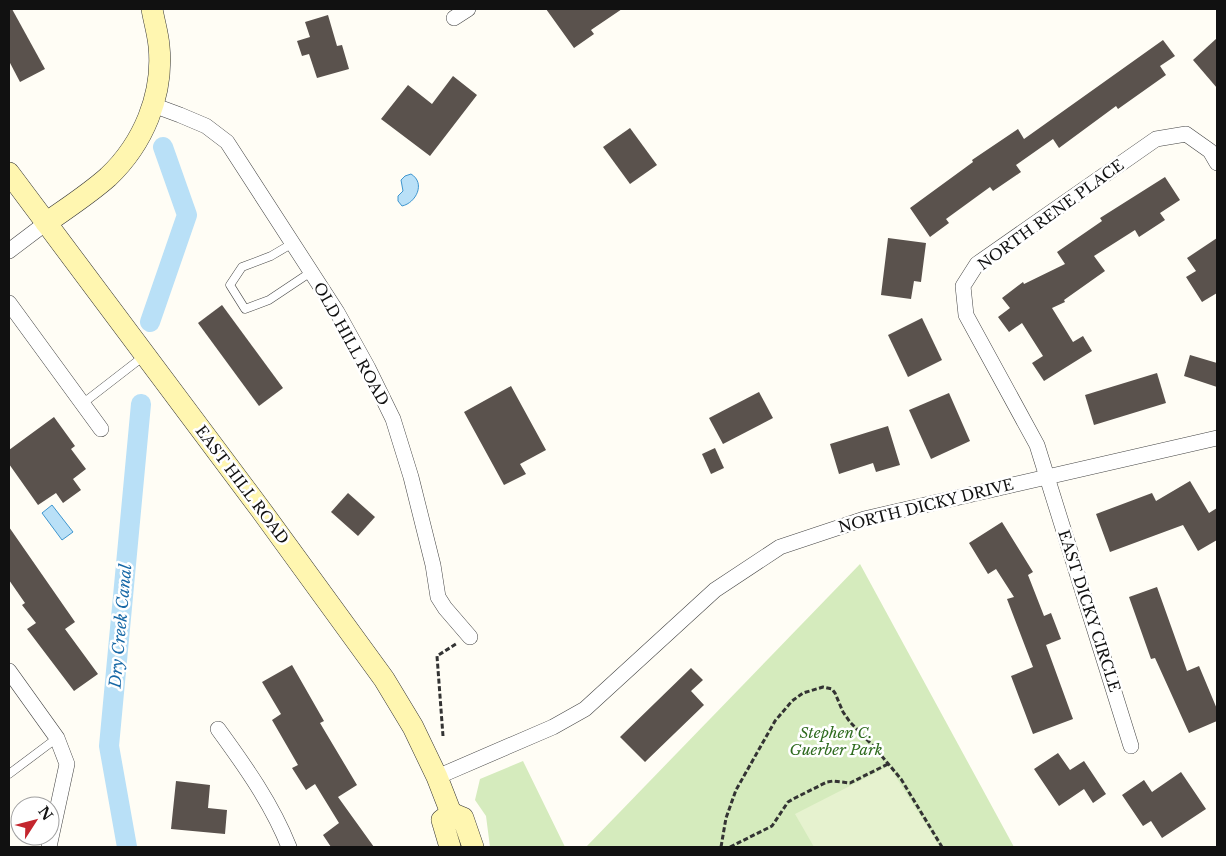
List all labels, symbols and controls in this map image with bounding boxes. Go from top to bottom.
street label: NORTH RENE PLACE [974,155,1128,274]
street label: OLD HILL ROAD [310,279,393,409]
street label: EAST HILL ROAD [192,422,293,548]
street label: NORTH DICKY DRIVE [836,474,1016,537]
street label: EAST DICKY CIRCLE [1054,527,1125,694]
water label: Dry Creek Canal [105,562,135,690]
park label: Stephen C. Guerber Park [790,723,882,759]
north arrow [10,796,60,846]
text: N [34,803,57,824]

